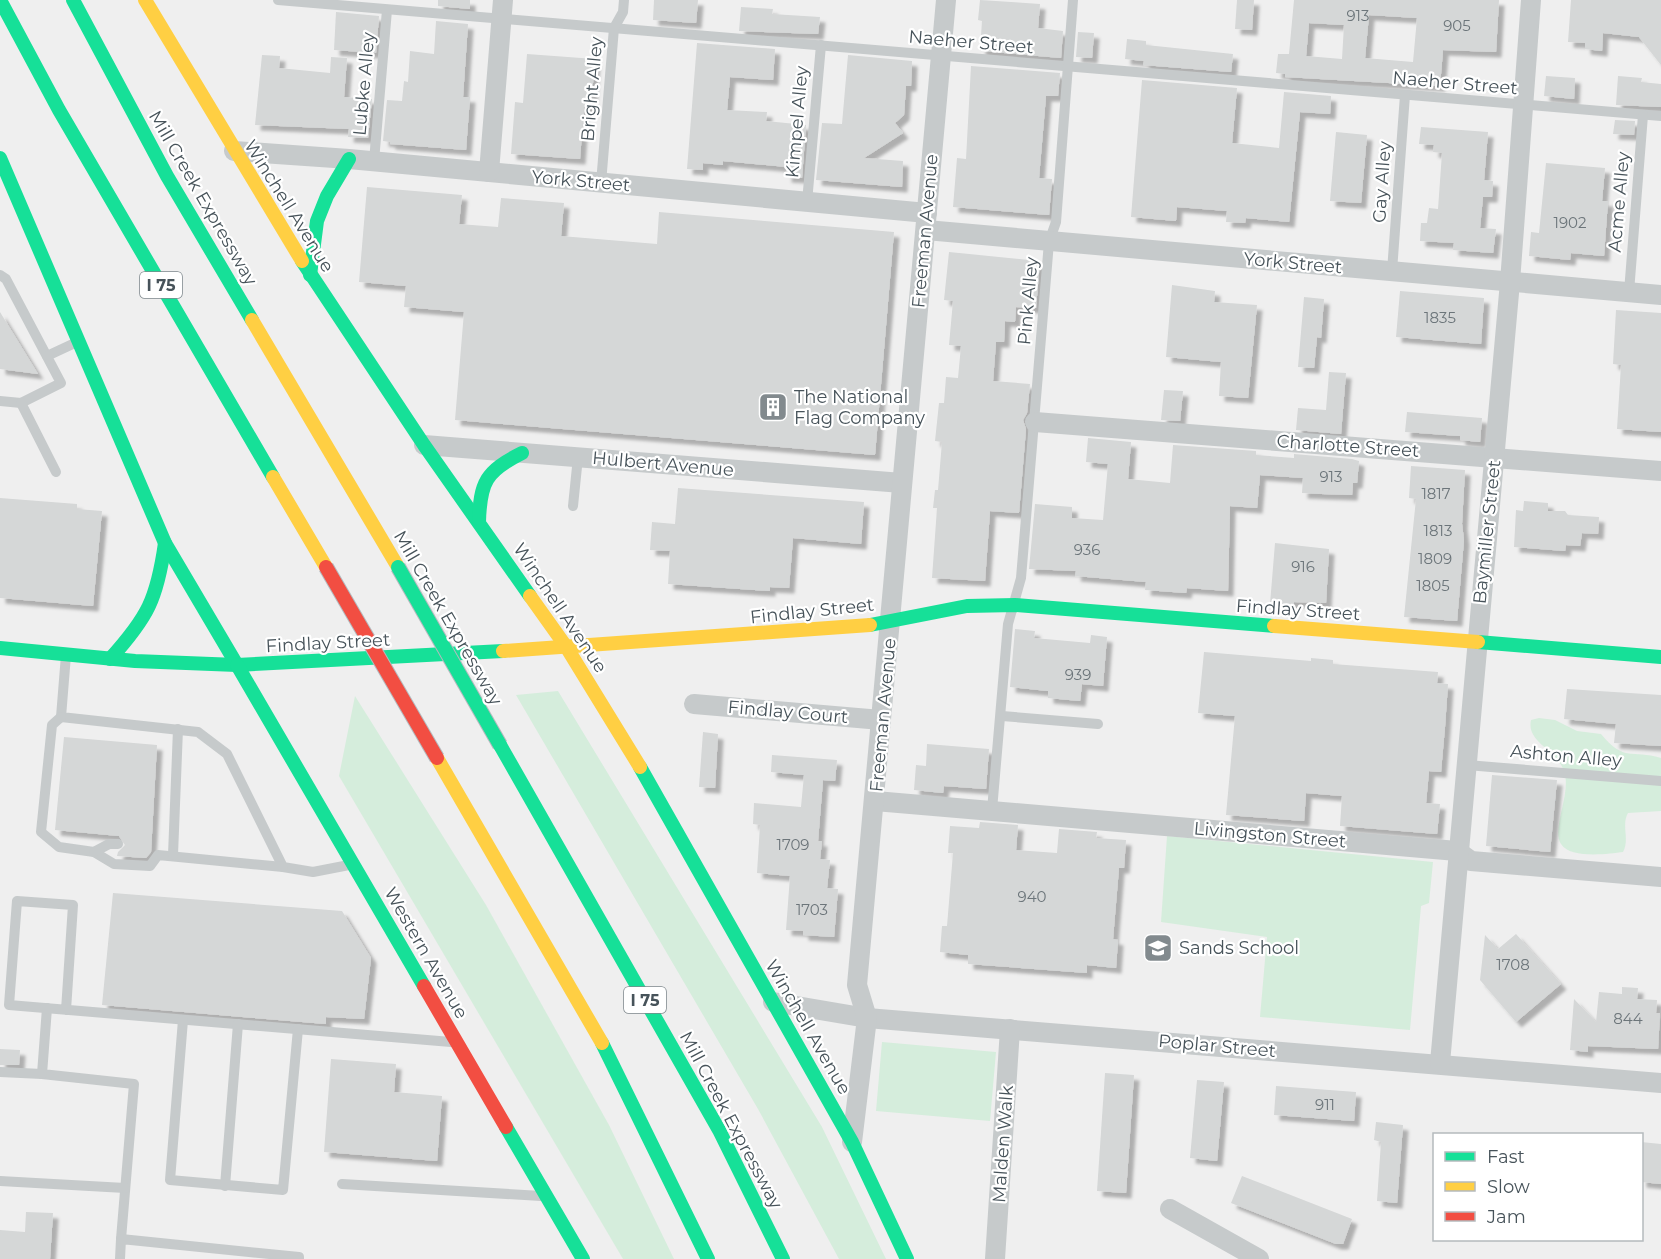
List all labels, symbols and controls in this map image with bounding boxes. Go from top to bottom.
house number: 913 [1346,6,1370,25]
house number: 905 [1443,16,1471,35]
street label: Naeher Street [908,26,1034,58]
street label: Lubke Alley [349,31,380,137]
street label: Bright Alley [576,35,608,142]
street label: Kimpel Alley [781,65,813,179]
street label: Naeher Street [1392,67,1518,99]
street label: Mill Creek Expressway [144,107,262,289]
street label: Winchell Avenue [239,136,339,276]
street label: Gay Alley [1368,140,1396,224]
street label: Acme Alley [1604,151,1634,253]
street label: Freeman Avenue [907,153,943,309]
street label: York Street [531,166,631,196]
house number: 1902 [1553,213,1587,232]
street label: York Street [1243,248,1343,278]
street label: Pink Alley [1013,256,1043,346]
road number: I 75 [140,272,182,298]
house number: 1835 [1424,308,1456,327]
place label: The National Flag Company [794,386,925,429]
building icon: The National Flag Company [757,391,789,423]
street label: Charlotte Street [1276,430,1420,462]
street label: Hulbert Avenue [591,447,735,481]
street label: Baymiller Street [1469,459,1505,605]
house number: 913 [1319,467,1343,486]
house number: 1817 [1421,484,1451,503]
house number: 1813 [1424,521,1452,540]
street label: Mill Creek Expressway [389,527,507,709]
street label: Winchell Avenue [508,539,612,677]
house number: 936 [1074,540,1100,559]
house number: 1809 [1418,549,1452,568]
house number: 916 [1291,557,1315,576]
house number: 1805 [1416,576,1450,595]
street label: Findlay Street [749,594,875,628]
street label: Findlay Street [1235,595,1361,625]
street label: Findlay Street [265,629,391,657]
street label: Freeman Avenue [865,637,901,793]
house number: 939 [1065,665,1091,684]
street label: Findlay Court [727,696,849,728]
street label: Ashton Alley [1509,740,1623,772]
street label: Livingston Street [1193,817,1347,853]
house number: 1709 [776,835,810,854]
street label: Western Avenue [379,883,473,1023]
house number: 940 [1018,887,1047,906]
house number: 1703 [796,900,828,919]
school or university icon: Sands School [1142,932,1174,964]
place label: Sands School [1179,937,1299,959]
house number: 1708 [1496,955,1530,974]
street label: Winchell Avenue [760,956,856,1098]
road number: I 75 [624,987,666,1013]
house number: 844 [1613,1009,1643,1028]
street label: Mill Creek Expressway [675,1028,787,1213]
street label: Poplar Street [1157,1030,1277,1062]
street label: Malden Walk [988,1084,1018,1204]
house number: 911 [1315,1095,1335,1114]
legend [1433,1133,1643,1241]
text: Fast [1487,1146,1525,1168]
text: Slow [1487,1176,1530,1198]
text: Jam [1486,1206,1526,1228]

